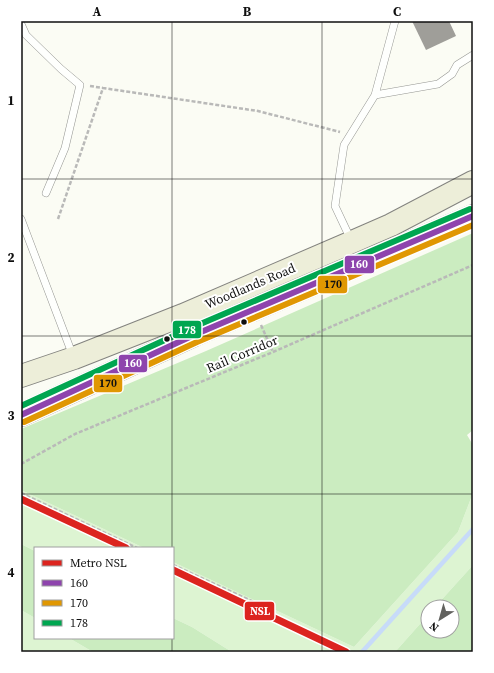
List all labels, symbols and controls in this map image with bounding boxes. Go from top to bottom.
text: A [93,3,102,20]
text: B [243,3,252,20]
text: C [393,3,401,20]
text: 1 [7,92,15,109]
text: 2 [7,249,15,266]
line badge: 160 [344,255,375,274]
text: 160 [350,257,368,272]
street label: Woodlands Road [202,259,298,313]
line badge: 170 [317,275,348,294]
text: 170 [324,277,342,292]
unlabelled marker [239,317,249,327]
line badge: 178 [172,320,202,339]
text: 178 [178,323,196,338]
street label: Rail Corridor [204,331,281,377]
unlabelled marker [162,334,172,344]
line badge: 160 [118,354,148,373]
text: 160 [124,356,142,371]
line badge: 170 [93,374,123,393]
text: 170 [99,376,117,391]
text: 3 [7,407,15,424]
legend [34,547,174,639]
text: Metro NSL [70,555,127,571]
text: 4 [7,564,15,581]
text: 160 [70,575,88,591]
text: 170 [70,595,88,611]
north arrow [420,599,460,639]
line badge: NSL [244,601,275,621]
text: NSL [250,604,271,619]
text: 178 [70,615,88,631]
text: N [427,618,442,635]

